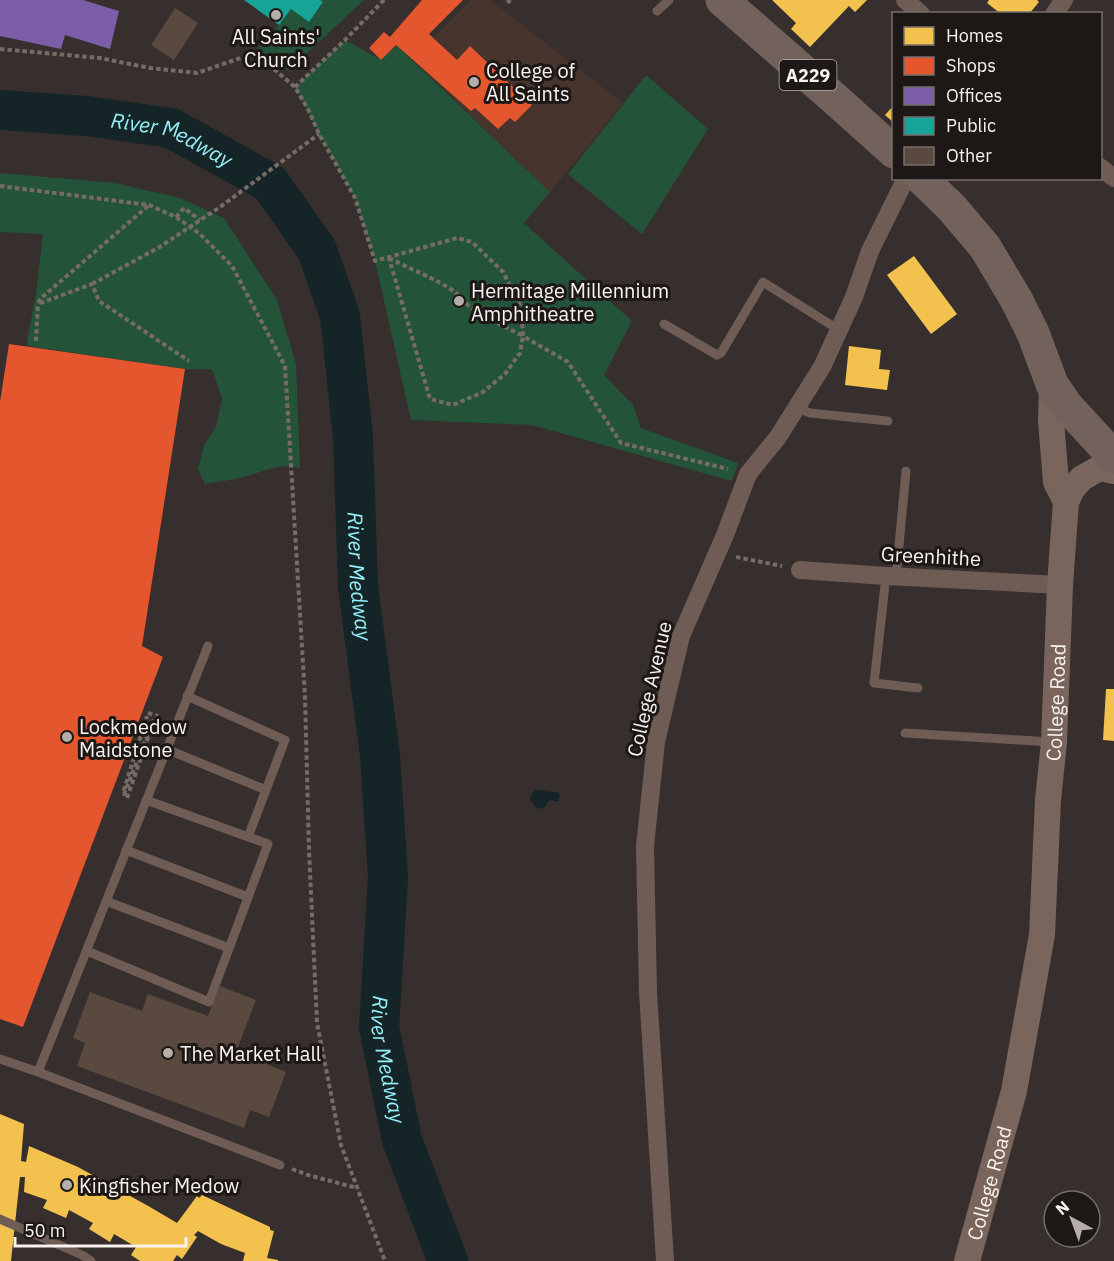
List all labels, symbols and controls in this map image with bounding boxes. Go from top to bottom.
marker: All Saints' Church [269,8,283,22]
legend [892,12,1102,180]
place label: All Saints' Church [232,23,320,73]
text: Homes [946,24,1003,47]
text: Shops [946,54,996,77]
place label: College of All Saints [486,57,576,107]
road number: A229 [780,60,836,90]
marker: College of All Saints [467,75,481,89]
text: Offices [946,84,1002,107]
water label: River Medway [109,106,238,174]
text: Public [946,114,996,137]
text: Other [946,144,992,167]
place label: Hermitage Millennium Amphitheatre [471,277,669,327]
marker: Hermitage Millennium Amphitheatre [452,294,466,308]
water label: River Medway [342,511,379,643]
street label: Greenhithe [880,540,982,572]
street label: College Avenue [620,619,678,759]
street label: College Road [1039,643,1071,762]
place label: Lockmedow Maidstone [79,713,187,763]
marker: Lockmedow Maidstone [60,730,74,744]
water label: River Medway [365,995,412,1126]
place label: The Market Hall [180,1040,321,1067]
marker: The Market Hall [161,1046,175,1060]
street label: College Road [960,1123,1017,1243]
place label: Kingfisher Medow [79,1172,239,1199]
marker: Kingfisher Medow [60,1178,74,1192]
north arrow [1042,1189,1102,1249]
text: N [1051,1196,1073,1219]
scale bar [15,1210,186,1248]
text: 50 m [24,1219,66,1242]

